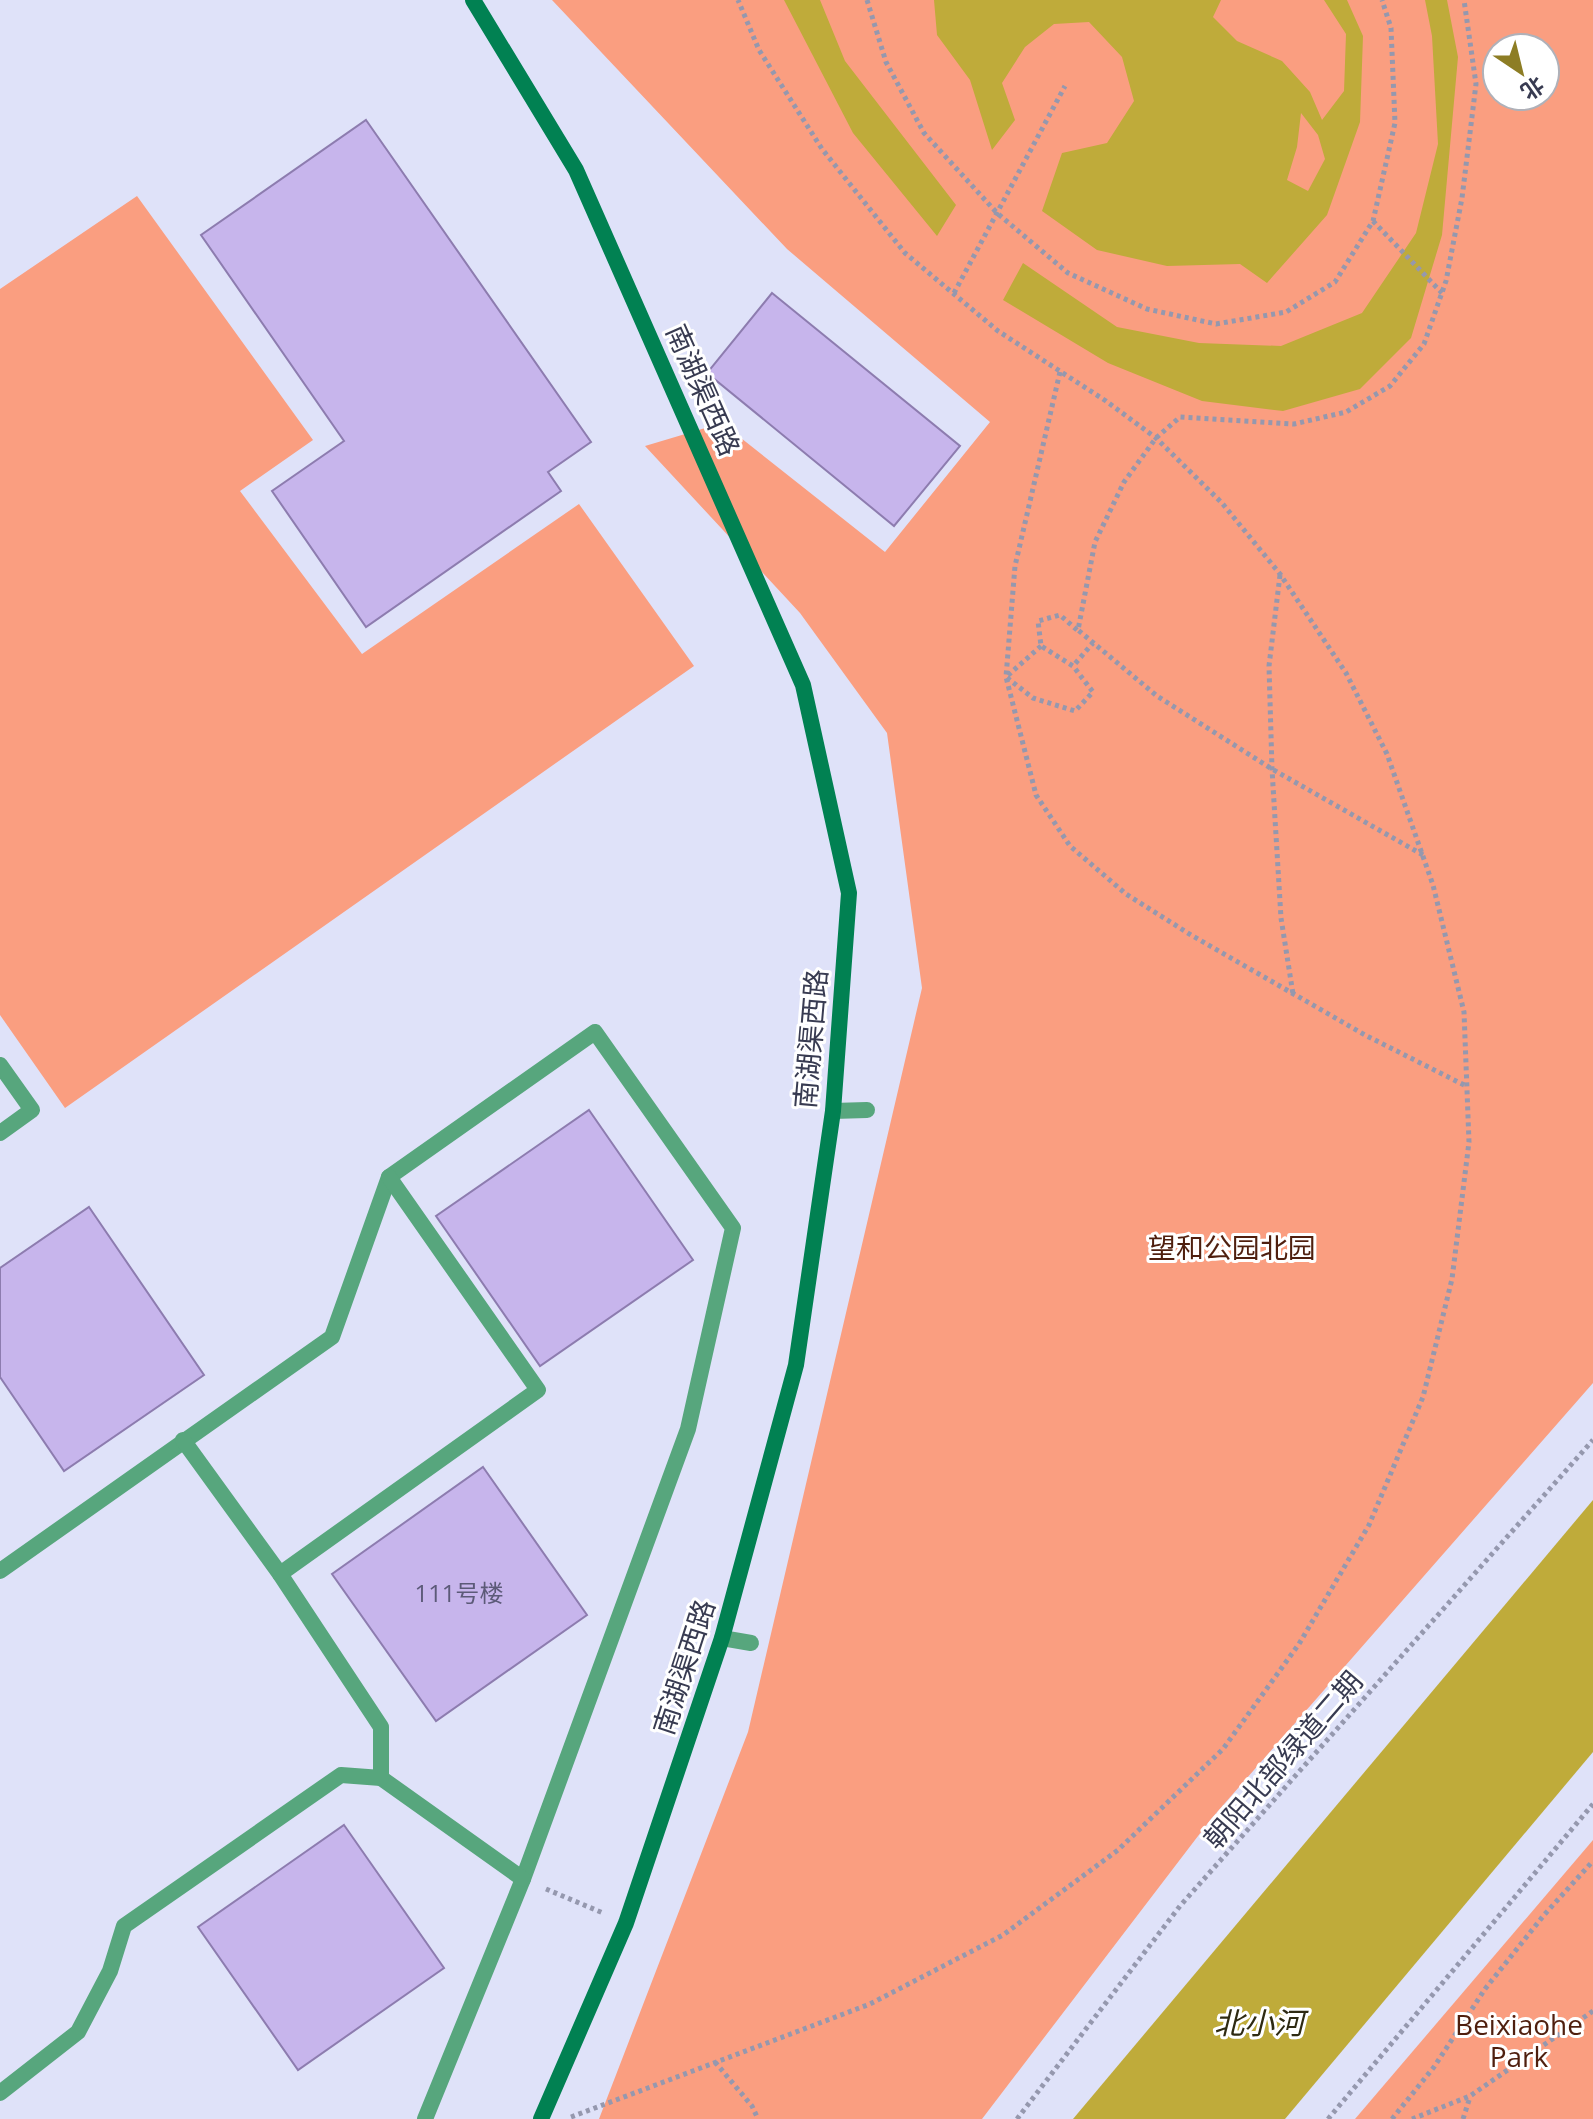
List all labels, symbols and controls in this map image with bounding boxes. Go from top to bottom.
north arrow [1481,32,1561,112]
text: 北 [1515,71,1551,108]
street label: 南湖渠西路 [658,318,750,461]
street label: 南湖渠西路 [785,968,835,1110]
park label: 望和公园北园 [1148,1228,1316,1266]
house number: 111号楼 [414,1576,504,1609]
street label: 南湖渠西路 [643,1594,723,1739]
street label: 朝阳北部绿道二期 [1194,1662,1370,1856]
water label: 北小河 [1214,2002,1309,2043]
park label: Beixiaohe Park [1455,2005,1583,2075]

